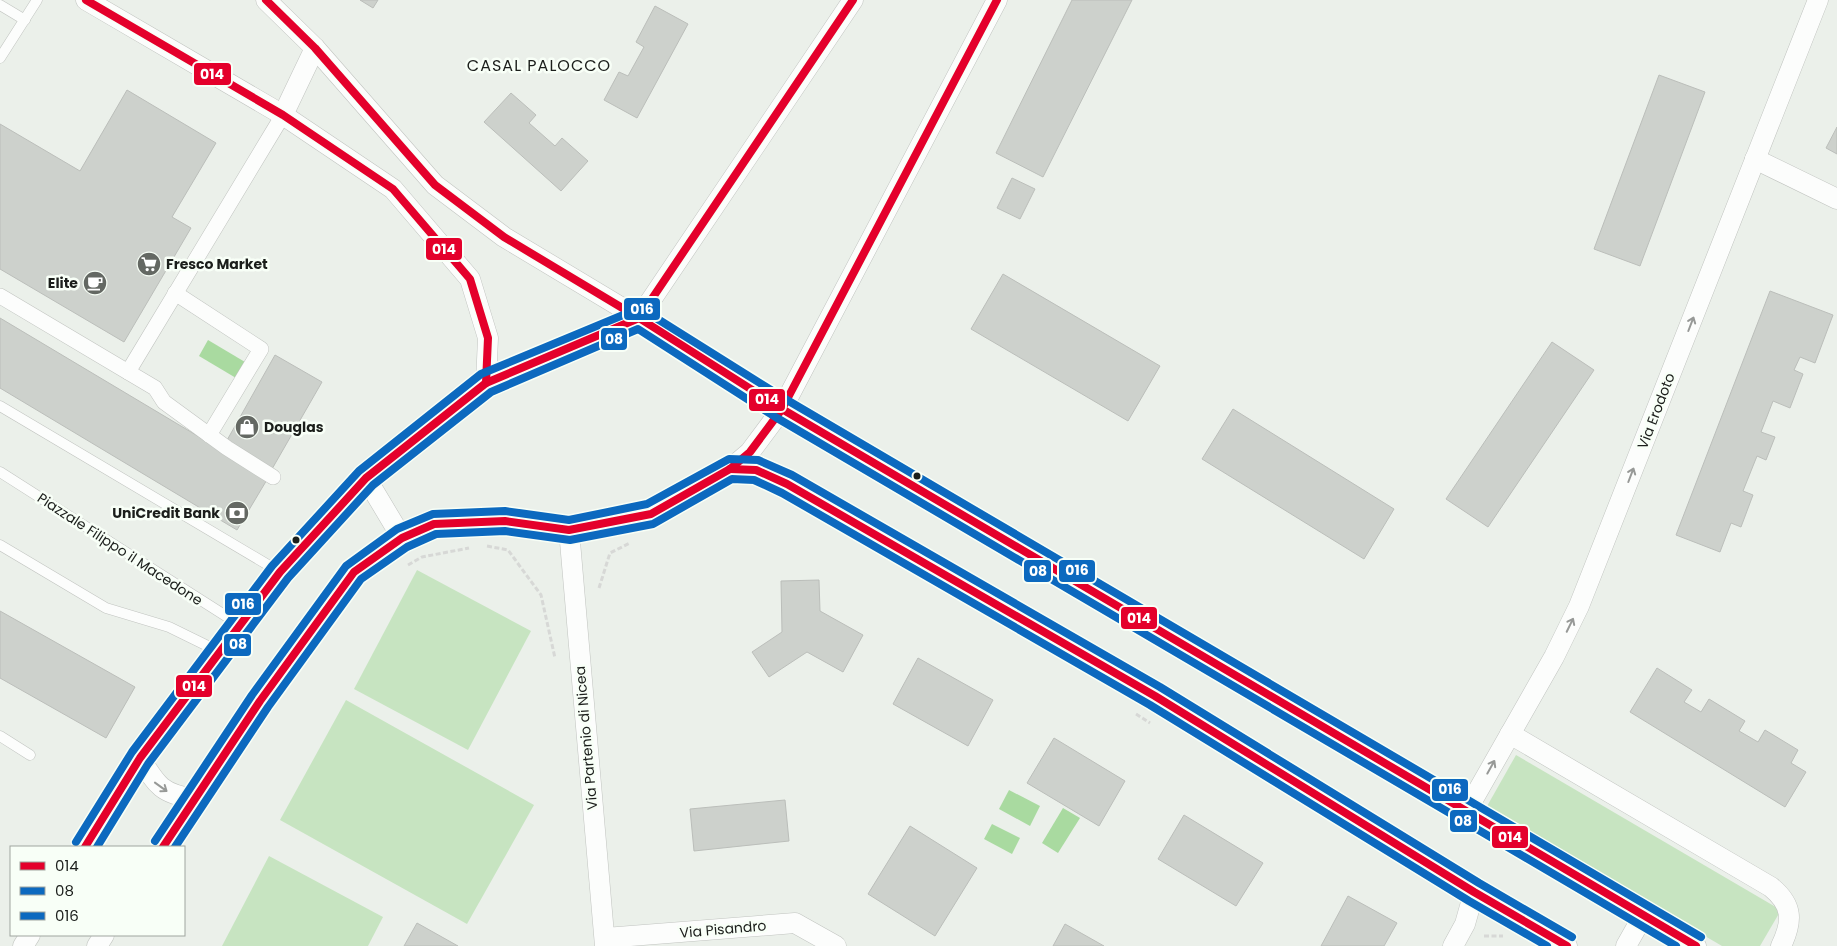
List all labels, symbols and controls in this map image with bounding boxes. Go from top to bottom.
district label: CASAL PALOCCO [467,54,611,77]
line badge: 014 [193,62,232,86]
text: 014 [200,64,224,84]
line badge: 014 [425,237,463,261]
text: 014 [432,239,456,259]
supermarket icon: Fresco Market [136,251,162,277]
place label: Fresco Market [166,254,268,274]
cafe icon: Elite [82,270,108,296]
place label: Elite [48,273,78,293]
line badge: 016 [623,297,661,321]
text: 016 [630,299,654,319]
one-way arrow [1686,317,1696,332]
line badge: 08 [600,327,628,351]
text: 08 [605,329,623,349]
street label: Via Erodoto [1632,370,1680,452]
line badge: 014 [748,388,786,412]
text: 014 [755,389,779,409]
shop icon: Douglas [234,414,260,440]
place label: Douglas [264,417,324,437]
one-way arrow [1627,468,1637,483]
unlabelled marker [912,471,922,481]
street label: Piazzale Filippo il Macedone [33,488,207,610]
bank icon: UniCredit Bank [224,500,250,526]
place label: UniCredit Bank [112,503,220,523]
unlabelled marker [291,535,301,545]
line badge: 08 [1023,559,1052,583]
line badge: 016 [1058,559,1096,583]
text: 016 [1065,560,1089,580]
text: 08 [1029,561,1047,581]
line badge: 016 [224,592,262,616]
text: 016 [231,594,255,614]
line badge: 014 [1120,606,1158,630]
text: 014 [1127,608,1151,628]
one-way arrow [1565,618,1575,633]
line badge: 08 [223,633,252,657]
text: 08 [229,634,247,654]
street label: Via Partenio di Nicea [570,665,602,811]
line badge: 014 [175,674,213,698]
text: 014 [182,676,206,696]
one-way arrow [1486,760,1496,775]
line badge: 016 [1431,778,1469,802]
text: 016 [1438,779,1462,799]
one-way arrow [154,782,168,792]
line badge: 08 [1449,809,1478,833]
text: 08 [1454,811,1472,831]
line badge: 014 [1491,825,1529,849]
text: 014 [1498,827,1522,847]
legend [10,846,185,936]
text: 014 [55,855,79,876]
text: 08 [55,880,74,901]
text: 016 [55,905,79,926]
street label: Via Pisandro [679,915,767,943]

